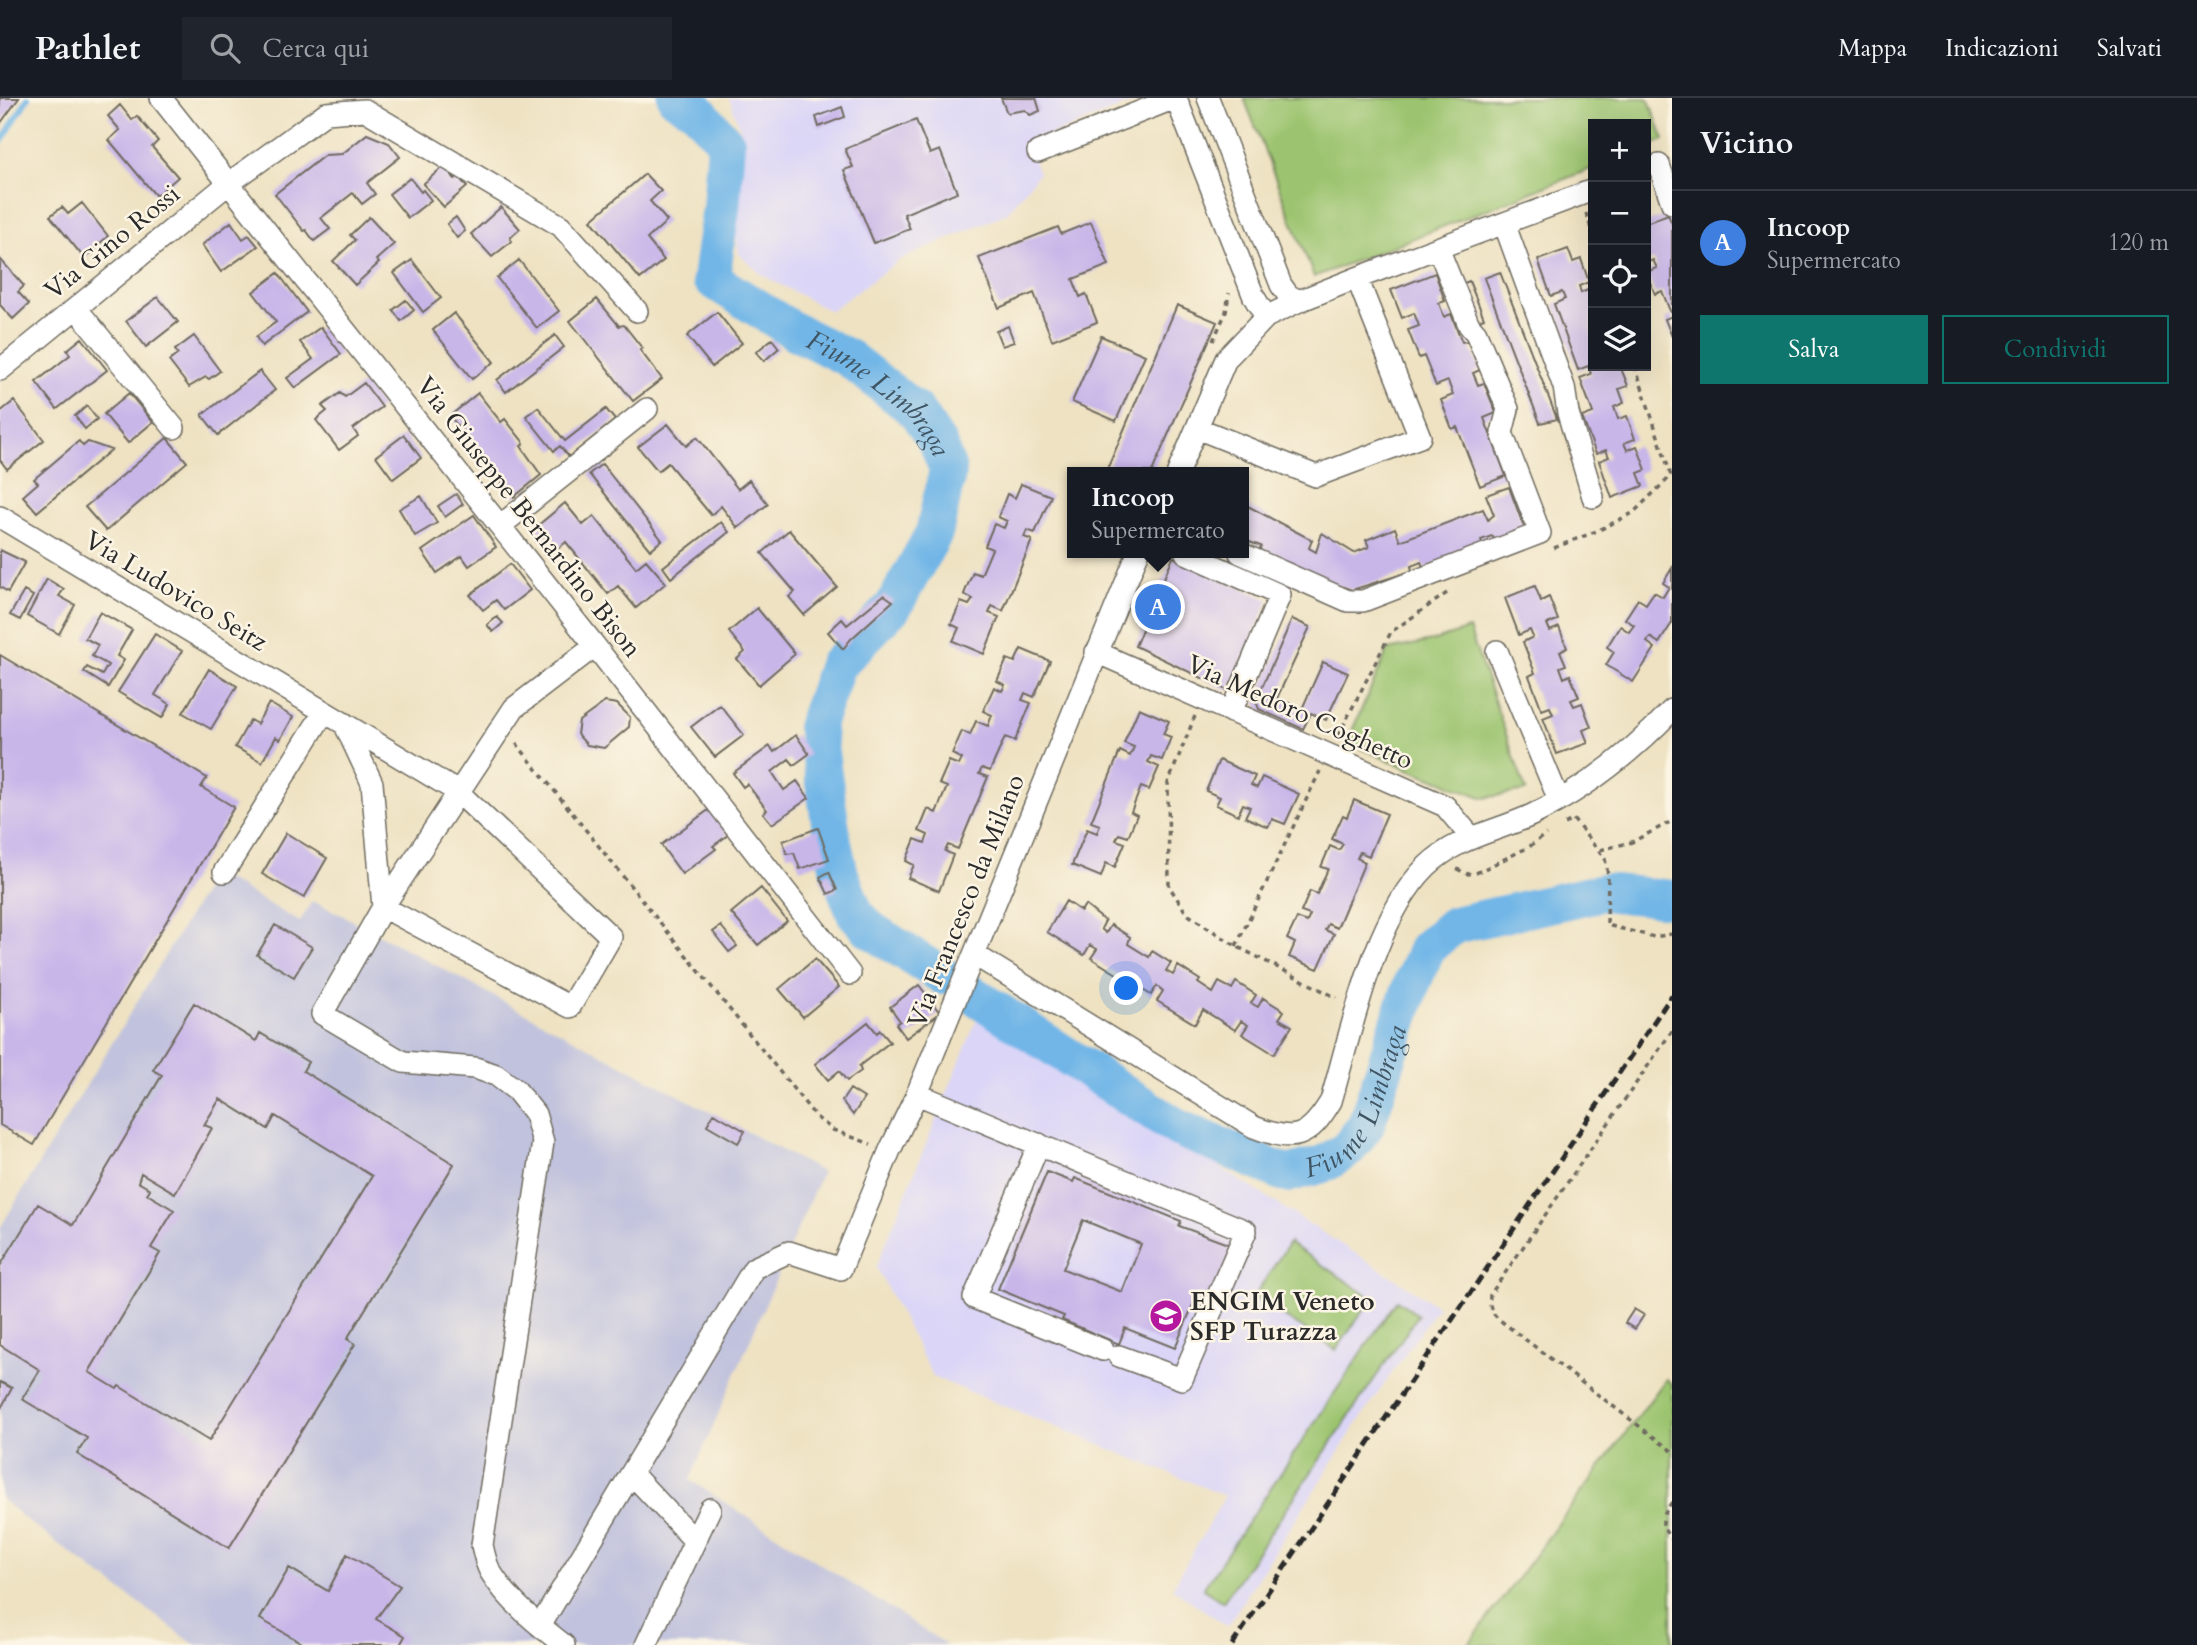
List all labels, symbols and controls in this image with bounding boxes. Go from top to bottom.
search box [182,17,672,80]
text: Pathlet [35,26,140,71]
icon: search [206,29,244,67]
text: Cerca qui [262,31,369,66]
text: Mappa [1838,32,1907,65]
text: Indicazioni [1945,32,2059,65]
text: Salvati [2097,32,2162,65]
map controls [1588,119,1651,371]
button: + [1588,119,1651,182]
text: Vicino [1700,123,1793,164]
street label: Via Gino Rossi [37,176,187,308]
button: − [1588,182,1651,245]
text: Incoop [1767,210,1851,245]
text: A [1714,227,1732,258]
text: 120 m [2108,227,2169,258]
button: locate [1588,245,1651,308]
text: Supermercato [1767,245,1901,276]
button: layers [1588,308,1651,371]
button: Salva [1700,315,1928,384]
button: Condividi [1942,315,2169,384]
water label: Fiume Limbraga [800,321,960,462]
street label: Via Giuseppe Bernardino Bison [408,369,650,665]
popup [1067,467,1249,558]
text: Incoop [1091,480,1175,515]
text: Supermercato [1091,515,1225,546]
street label: Via Ludovico Seitz [78,522,274,660]
pin: A [1135,581,1181,633]
street label: Via Medoro Coghetto [1181,646,1419,778]
street label: Via Francesco da Milano [899,769,1033,1033]
your location [1109,971,1143,1005]
water label: Fiume Limbraga [1301,1020,1416,1187]
place label: ENGIM Veneto SFP Turazza [1190,1284,1375,1349]
school or university icon: ENGIM Veneto SFP Turazza [1147,1297,1185,1335]

